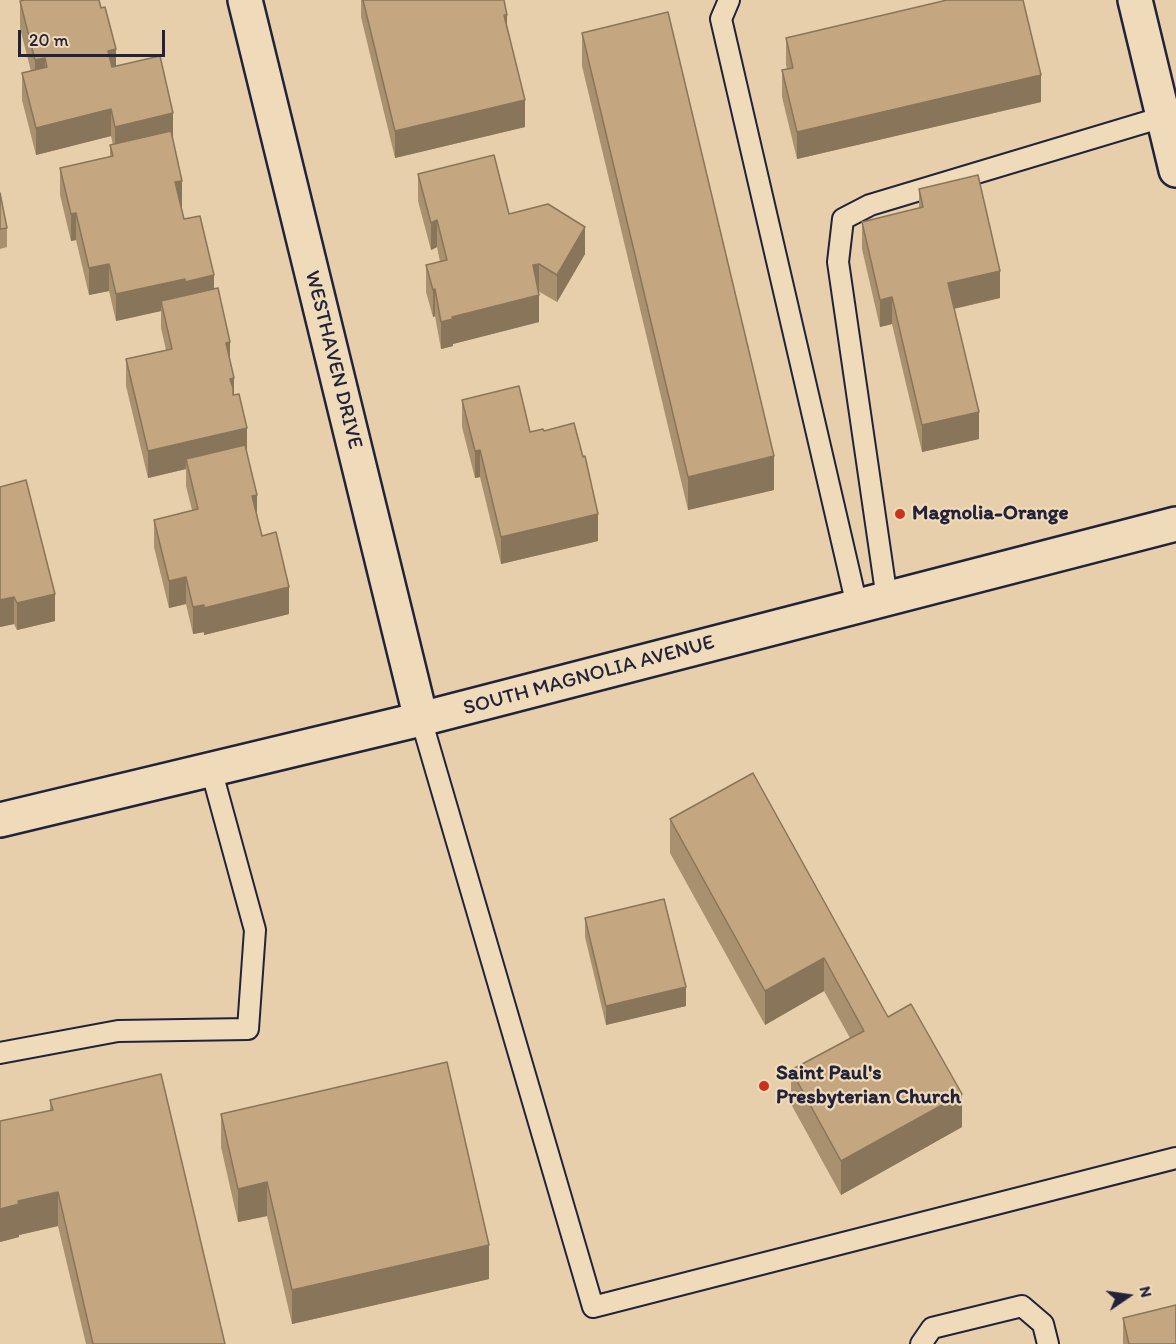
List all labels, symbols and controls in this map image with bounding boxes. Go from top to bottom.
scale bar [21,18,168,56]
text: 20 m [29,29,69,51]
street label: WESTHAVEN DRIVE [299,268,367,452]
place label: Magnolia-Orange [912,501,1069,527]
marker: Magnolia-Orange [893,507,907,521]
street label: SOUTH MAGNOLIA AVENUE [461,630,717,722]
place label: Saint Paul's Presbyterian Church [776,1061,961,1111]
marker: Saint Paul's Presbyterian Church [757,1079,771,1093]
north arrow [1098,1266,1158,1326]
text: N [1136,1284,1156,1299]

